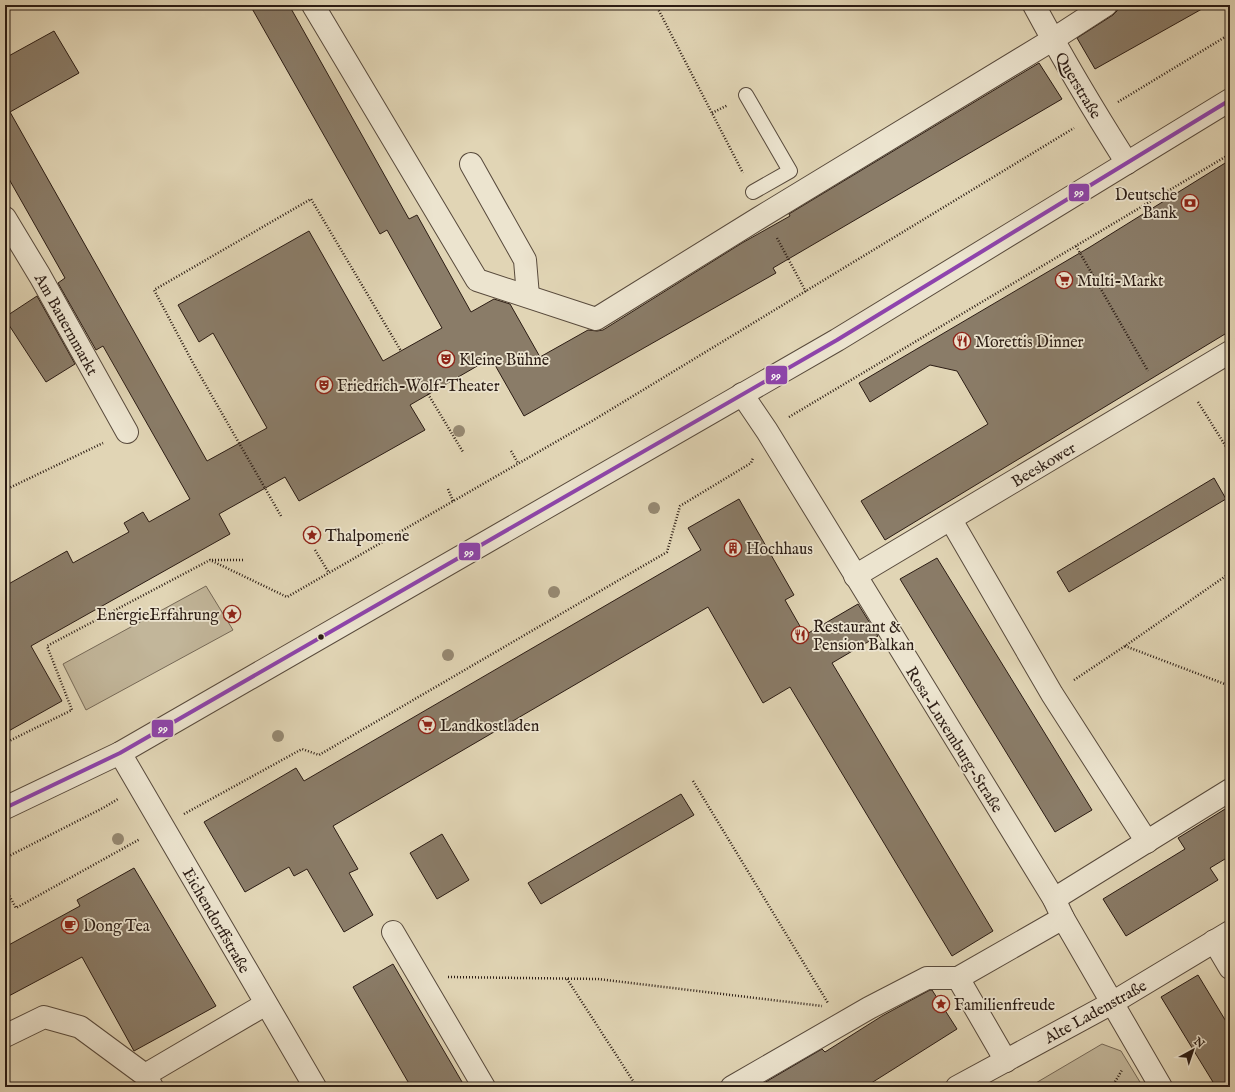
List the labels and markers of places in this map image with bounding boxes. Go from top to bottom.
place label: Deutsche Bank [1115,186,1177,224]
bank icon: Deutsche Bank [1180,193,1200,213]
supermarket icon: Multi-Markt [1054,270,1074,290]
place label: Multi-Markt [1077,272,1164,292]
restaurant icon: Morettis Dinner [952,331,972,351]
place label: Morettis Dinner [975,333,1084,353]
theatre icon: Kleine Bühne [436,349,456,369]
place label: Kleine Bühne [459,351,549,371]
theatre icon: Friedrich-Wolf-Theater [314,375,334,395]
place label: Friedrich-Wolf-Theater [337,377,500,397]
place icon: Thalpomene [302,525,322,545]
place label: Thalpomene [325,527,409,547]
building icon: Hochhaus [723,538,743,558]
place label: Hochhaus [746,540,813,560]
place icon: EnergieErfahrung [222,604,242,624]
place label: EnergieErfahrung [96,606,219,626]
place label: Restaurant & Pension Balkan [813,618,915,656]
restaurant icon: Restaurant & Pension Balkan [790,625,810,645]
unlabelled marker [316,632,326,642]
supermarket icon: Landkostladen [417,715,437,735]
place label: Landkostladen [440,717,540,737]
cafe icon: Dong Tea [60,915,80,935]
place label: Dong Tea [83,917,150,937]
place icon: Familienfreude [931,994,951,1014]
place label: Familienfreude [954,996,1055,1016]

